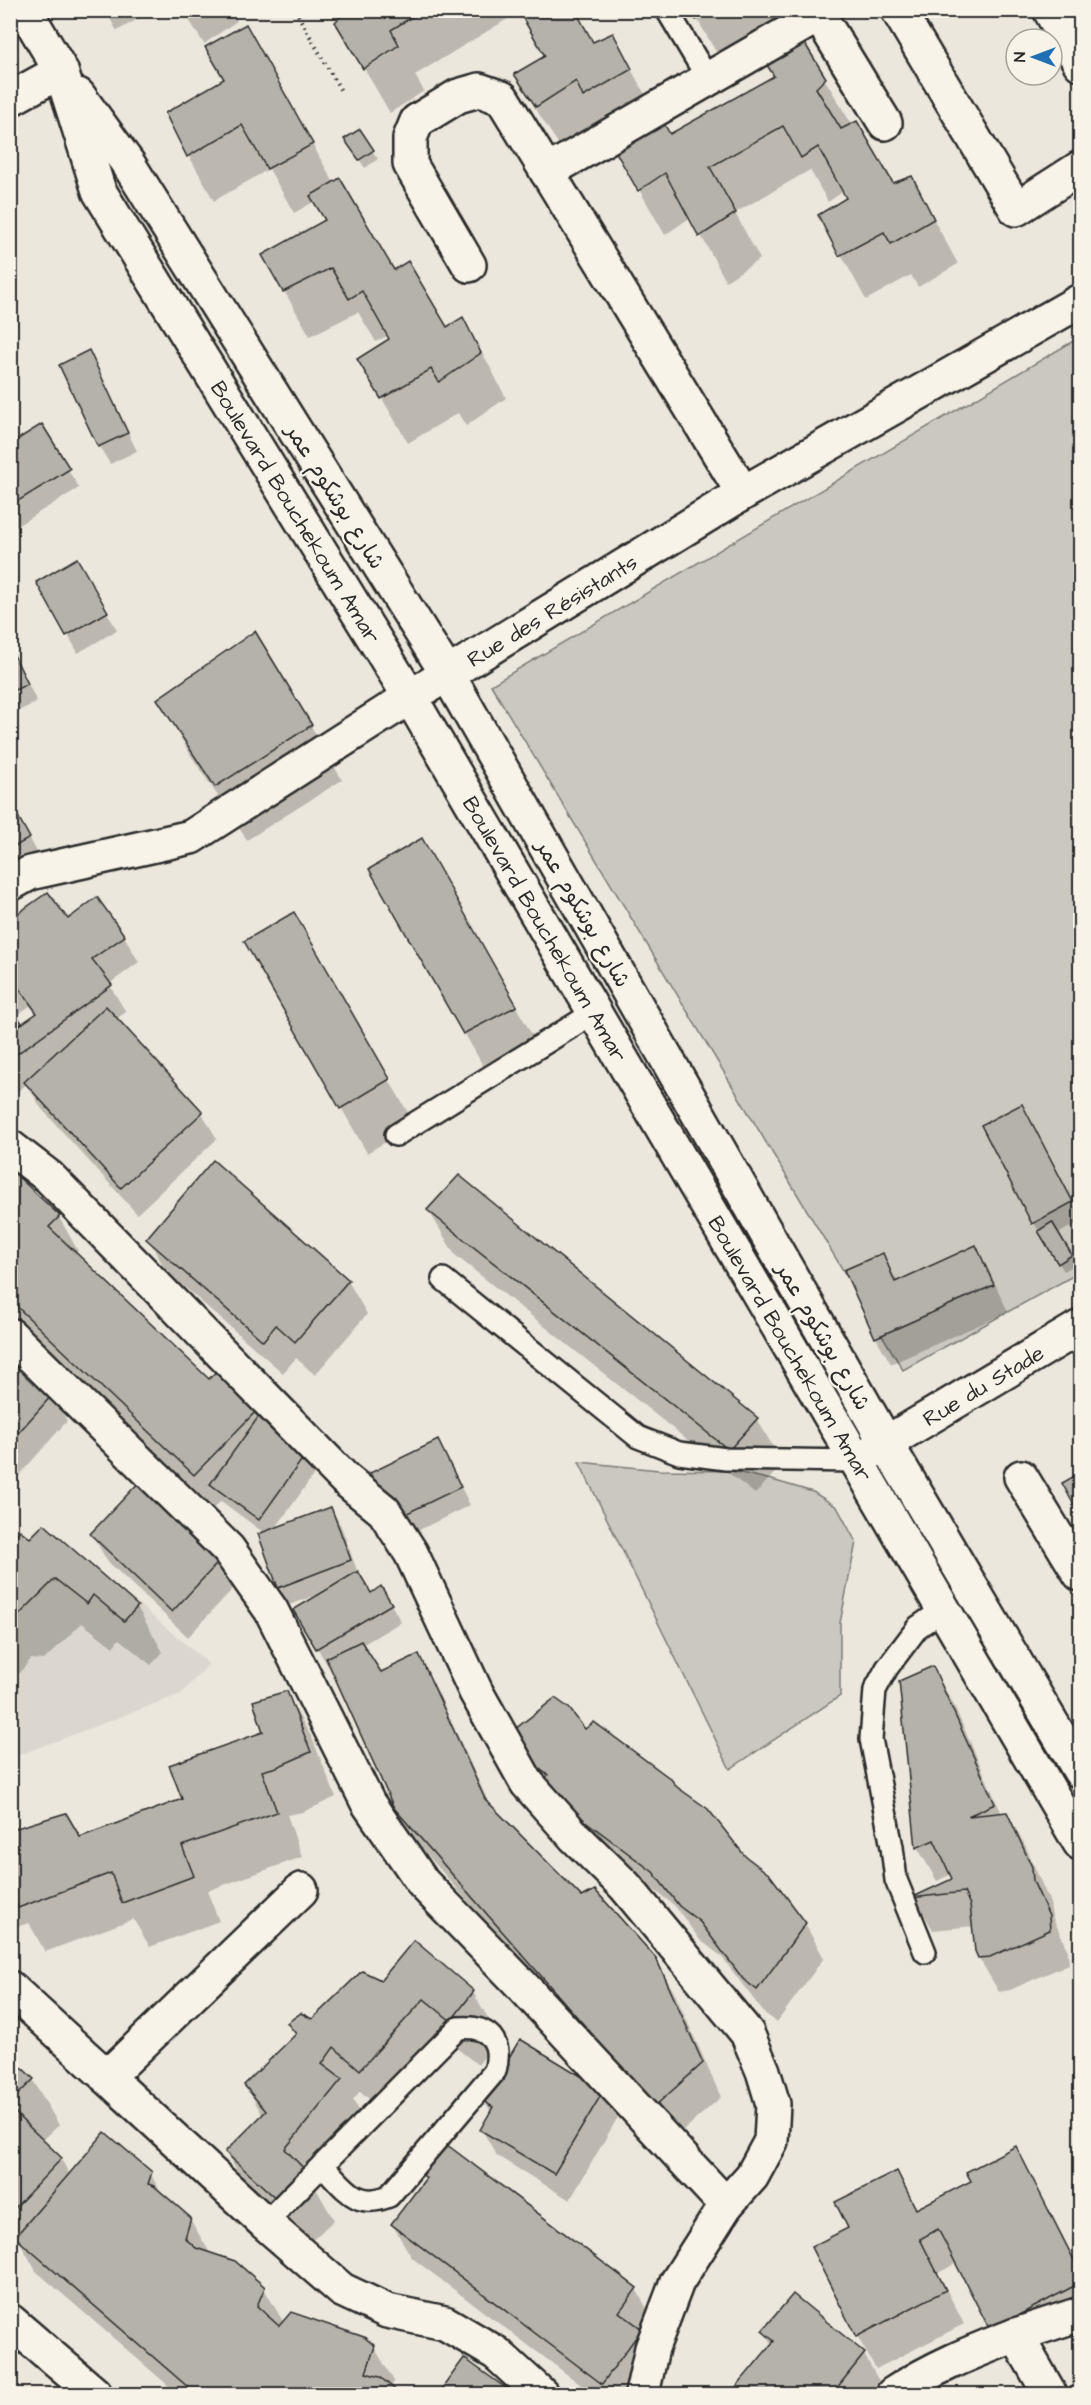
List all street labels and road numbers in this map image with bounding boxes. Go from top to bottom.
street label: Boulevard Bouchekoum Amar [202,375,387,650]
street label: شارع بوشكوم عمر [276,416,392,576]
street label: Rue des Résistants [461,547,644,675]
street label: Boulevard Bouchekoum Amar [454,791,634,1068]
street label: شارع بوشكوم عمر [526,832,638,994]
street label: Boulevard Bouchekoum Amar [700,1210,879,1488]
street label: شارع بوشكوم عمر [766,1255,878,1417]
street label: Rue du Stade [917,1338,1050,1435]

